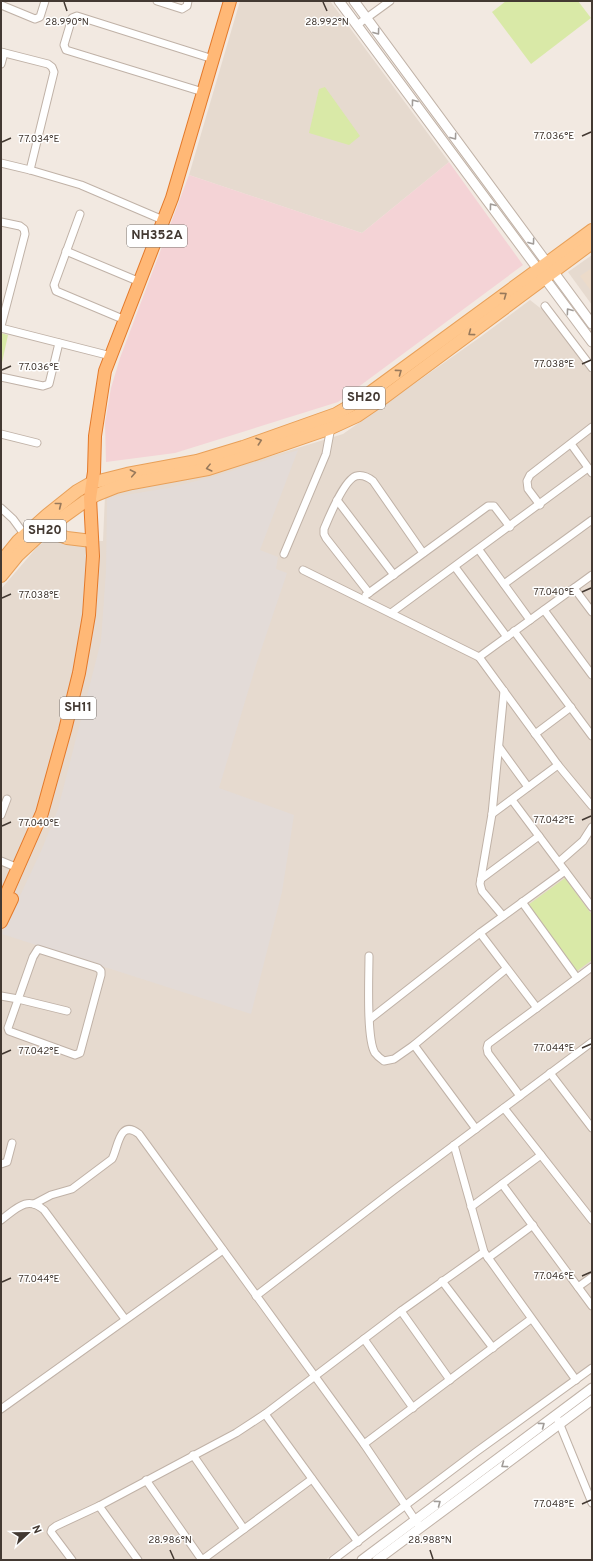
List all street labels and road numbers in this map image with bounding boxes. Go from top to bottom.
road number: NH352A [127,225,187,247]
road number: SH20 [343,387,385,409]
road number: SH20 [24,520,66,542]
road number: SH11 [60,697,96,719]

